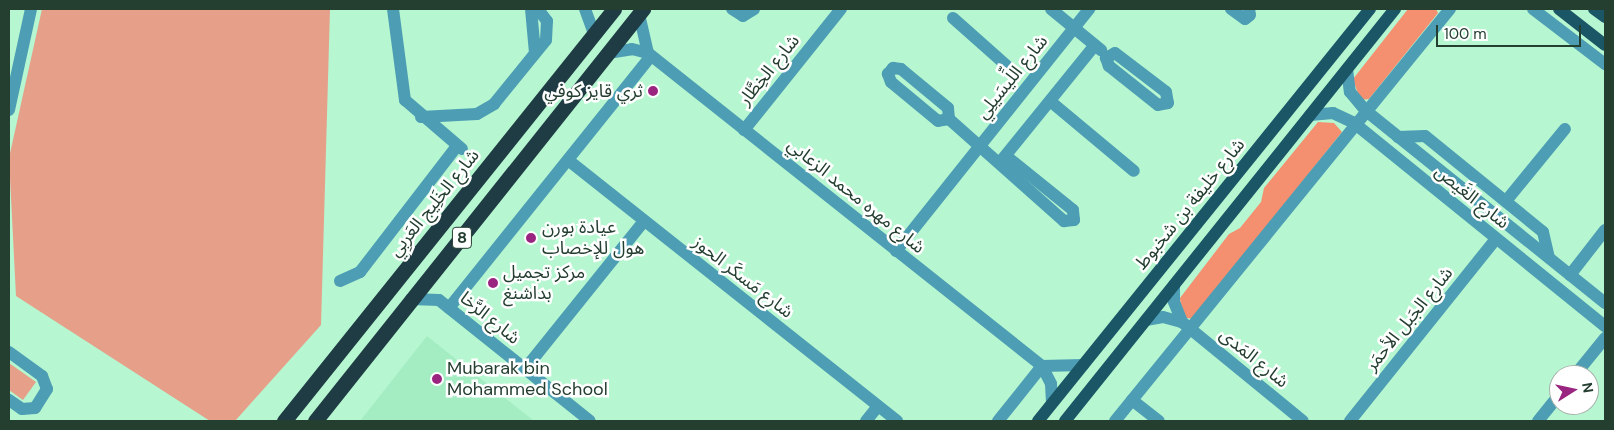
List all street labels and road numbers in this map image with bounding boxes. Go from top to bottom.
street label: شارع الخِطَّار [734,30,804,110]
street label: شارع اللِّيسَيلِي [972,31,1052,123]
street label: شارع مهره محمد الزعابي [783,134,929,258]
street label: شارع خليفة بن شخبوط [1131,134,1249,274]
street label: شارع الخَلِيج العَربِي [384,145,484,261]
street label: شارع الغَيص [1431,161,1513,233]
road number: 8 [451,224,473,252]
street label: شارع مَسكَر الحوز [689,231,797,323]
street label: شارع الجَبل الأحمَر [1361,263,1457,375]
street label: شارع الرَّخا [456,287,524,349]
street label: شارع المَدى [1215,324,1293,392]

